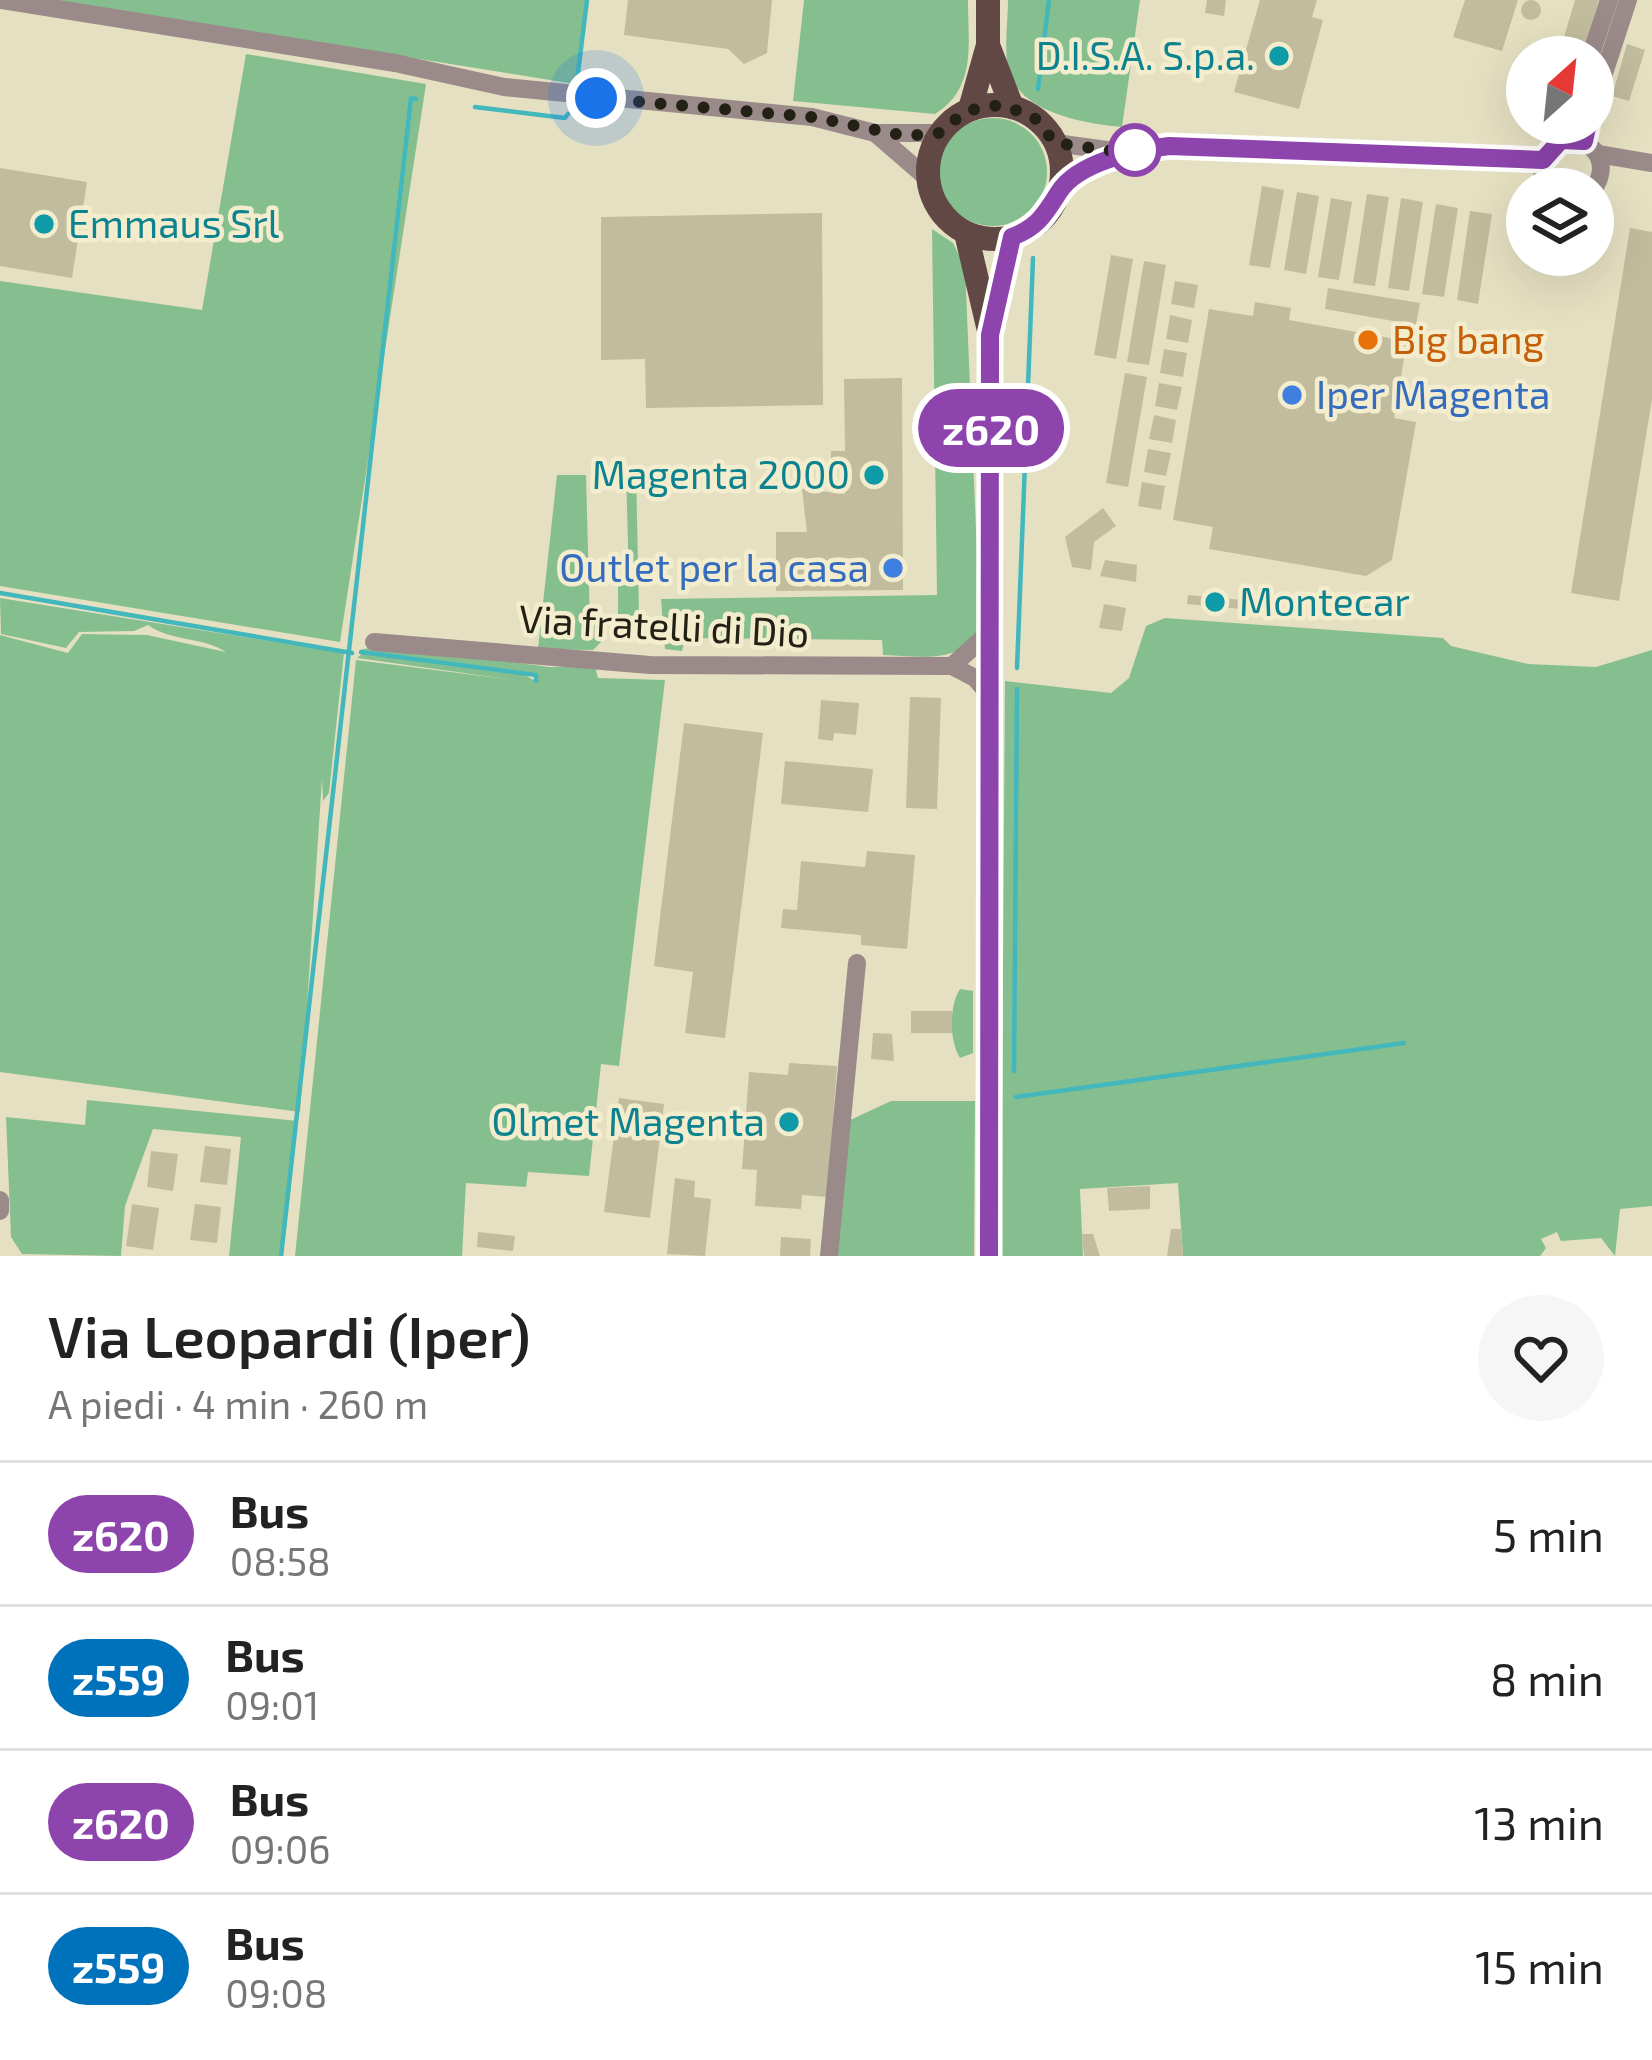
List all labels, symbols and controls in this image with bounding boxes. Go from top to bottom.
place label: D.I.S.A. S.p.a. [1036,31,1255,78]
north arrow [1506,36,1614,144]
map controls [1506,36,1614,276]
marker: D.I.S.A. S.p.a. [1266,43,1292,69]
your location [566,68,626,128]
unlabelled marker [1110,125,1160,175]
button: layers [1506,168,1614,276]
place label: Emmaus Srl [68,199,280,246]
marker: Emmaus Srl [31,211,57,237]
place label: Big bang [1392,315,1544,362]
marker: Big bang [1355,327,1381,353]
place label: Iper Magenta [1316,370,1550,417]
marker: Iper Magenta [1279,382,1305,408]
line badge: z620 [907,389,1075,467]
text: z620 [942,403,1040,453]
place label: Magenta 2000 [592,450,850,497]
marker: Magenta 2000 [861,462,887,488]
place label: Outlet per la casa [559,543,869,590]
marker: Outlet per la casa [880,555,906,581]
place label: Montecar [1239,577,1410,624]
marker: Montecar [1202,589,1228,615]
street label: Via fratelli di Dio [518,593,810,656]
place label: Olmet Magenta [492,1097,765,1144]
marker: Olmet Magenta [776,1109,802,1135]
button: heart [1478,1295,1604,1421]
text: Via Leopardi (Iper) [48,1301,530,1369]
text: A piedi · 4 min · 260 m [48,1380,428,1427]
text: Bus [230,1483,309,1537]
text: 5 min [1493,1507,1604,1561]
text: z620 [72,1509,170,1559]
text: 08:58 [230,1537,331,1584]
text: Bus [225,1627,305,1681]
text: 8 min [1490,1651,1604,1705]
text: z559 [72,1653,165,1703]
text: 09:01 [225,1681,319,1728]
text: Bus [230,1771,309,1825]
text: 13 min [1474,1795,1604,1849]
text: z620 [72,1797,170,1847]
text: 09:06 [230,1825,331,1872]
text: Bus [225,1915,305,1969]
text: 15 min [1475,1939,1604,1993]
text: z559 [72,1941,165,1991]
text: 09:08 [225,1969,327,2016]

